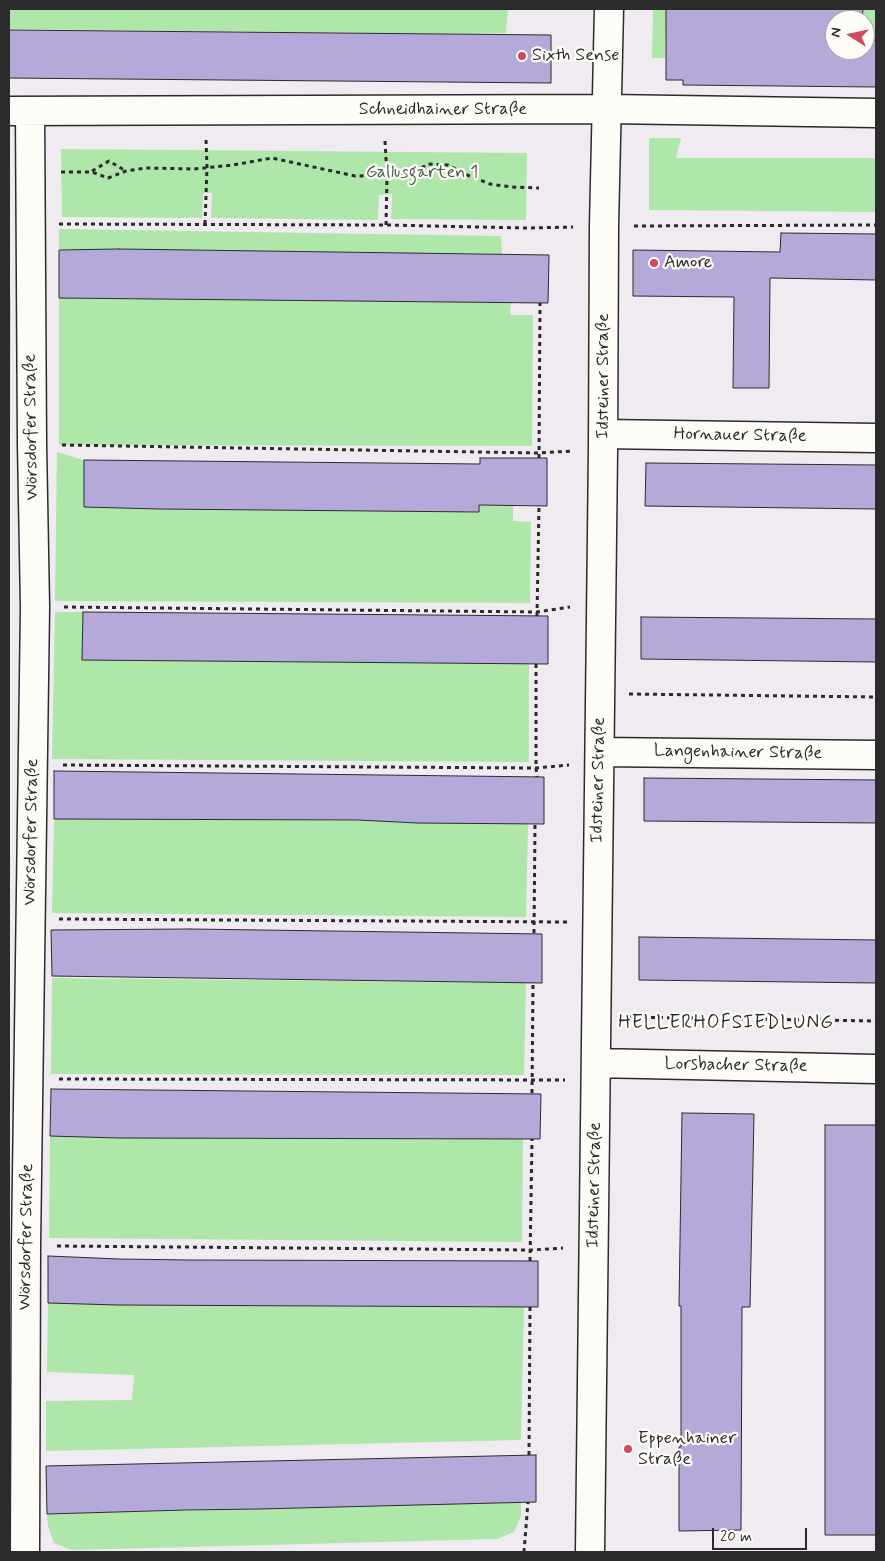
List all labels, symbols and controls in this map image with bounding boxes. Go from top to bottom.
north arrow [825,10,875,60]
text: N [827,26,846,39]
place label: Sixth Sense [532,45,619,67]
marker: Sixth Sense [516,50,528,62]
street label: Schneidhainer Straße [359,99,527,121]
park label: Gallusgarten 1 [366,162,478,184]
place label: Amore [664,252,712,274]
marker: Amore [648,257,660,269]
street label: Idsteiner Straße [593,313,615,439]
street label: Wörsdorfer Straße [20,353,44,501]
street label: Hornauer Straße [673,424,807,448]
street label: Idsteiner Straße [587,717,611,843]
street label: Langenhainer Straße [654,741,822,765]
street label: Wörsdorfer Straße [20,758,44,906]
district label: HELLERHOFSIEDLUNG [617,1013,835,1035]
street label: Lorsbacher Straße [664,1054,808,1078]
street label: Idsteiner Straße [583,1122,607,1248]
street label: Wörsdorfer Straße [15,1163,39,1311]
place label: Eppenhainer Straße [638,1428,736,1470]
marker: Eppenhainer Straße [622,1443,634,1455]
scale bar [715,1518,810,1550]
text: 20 m [720,1527,752,1547]

